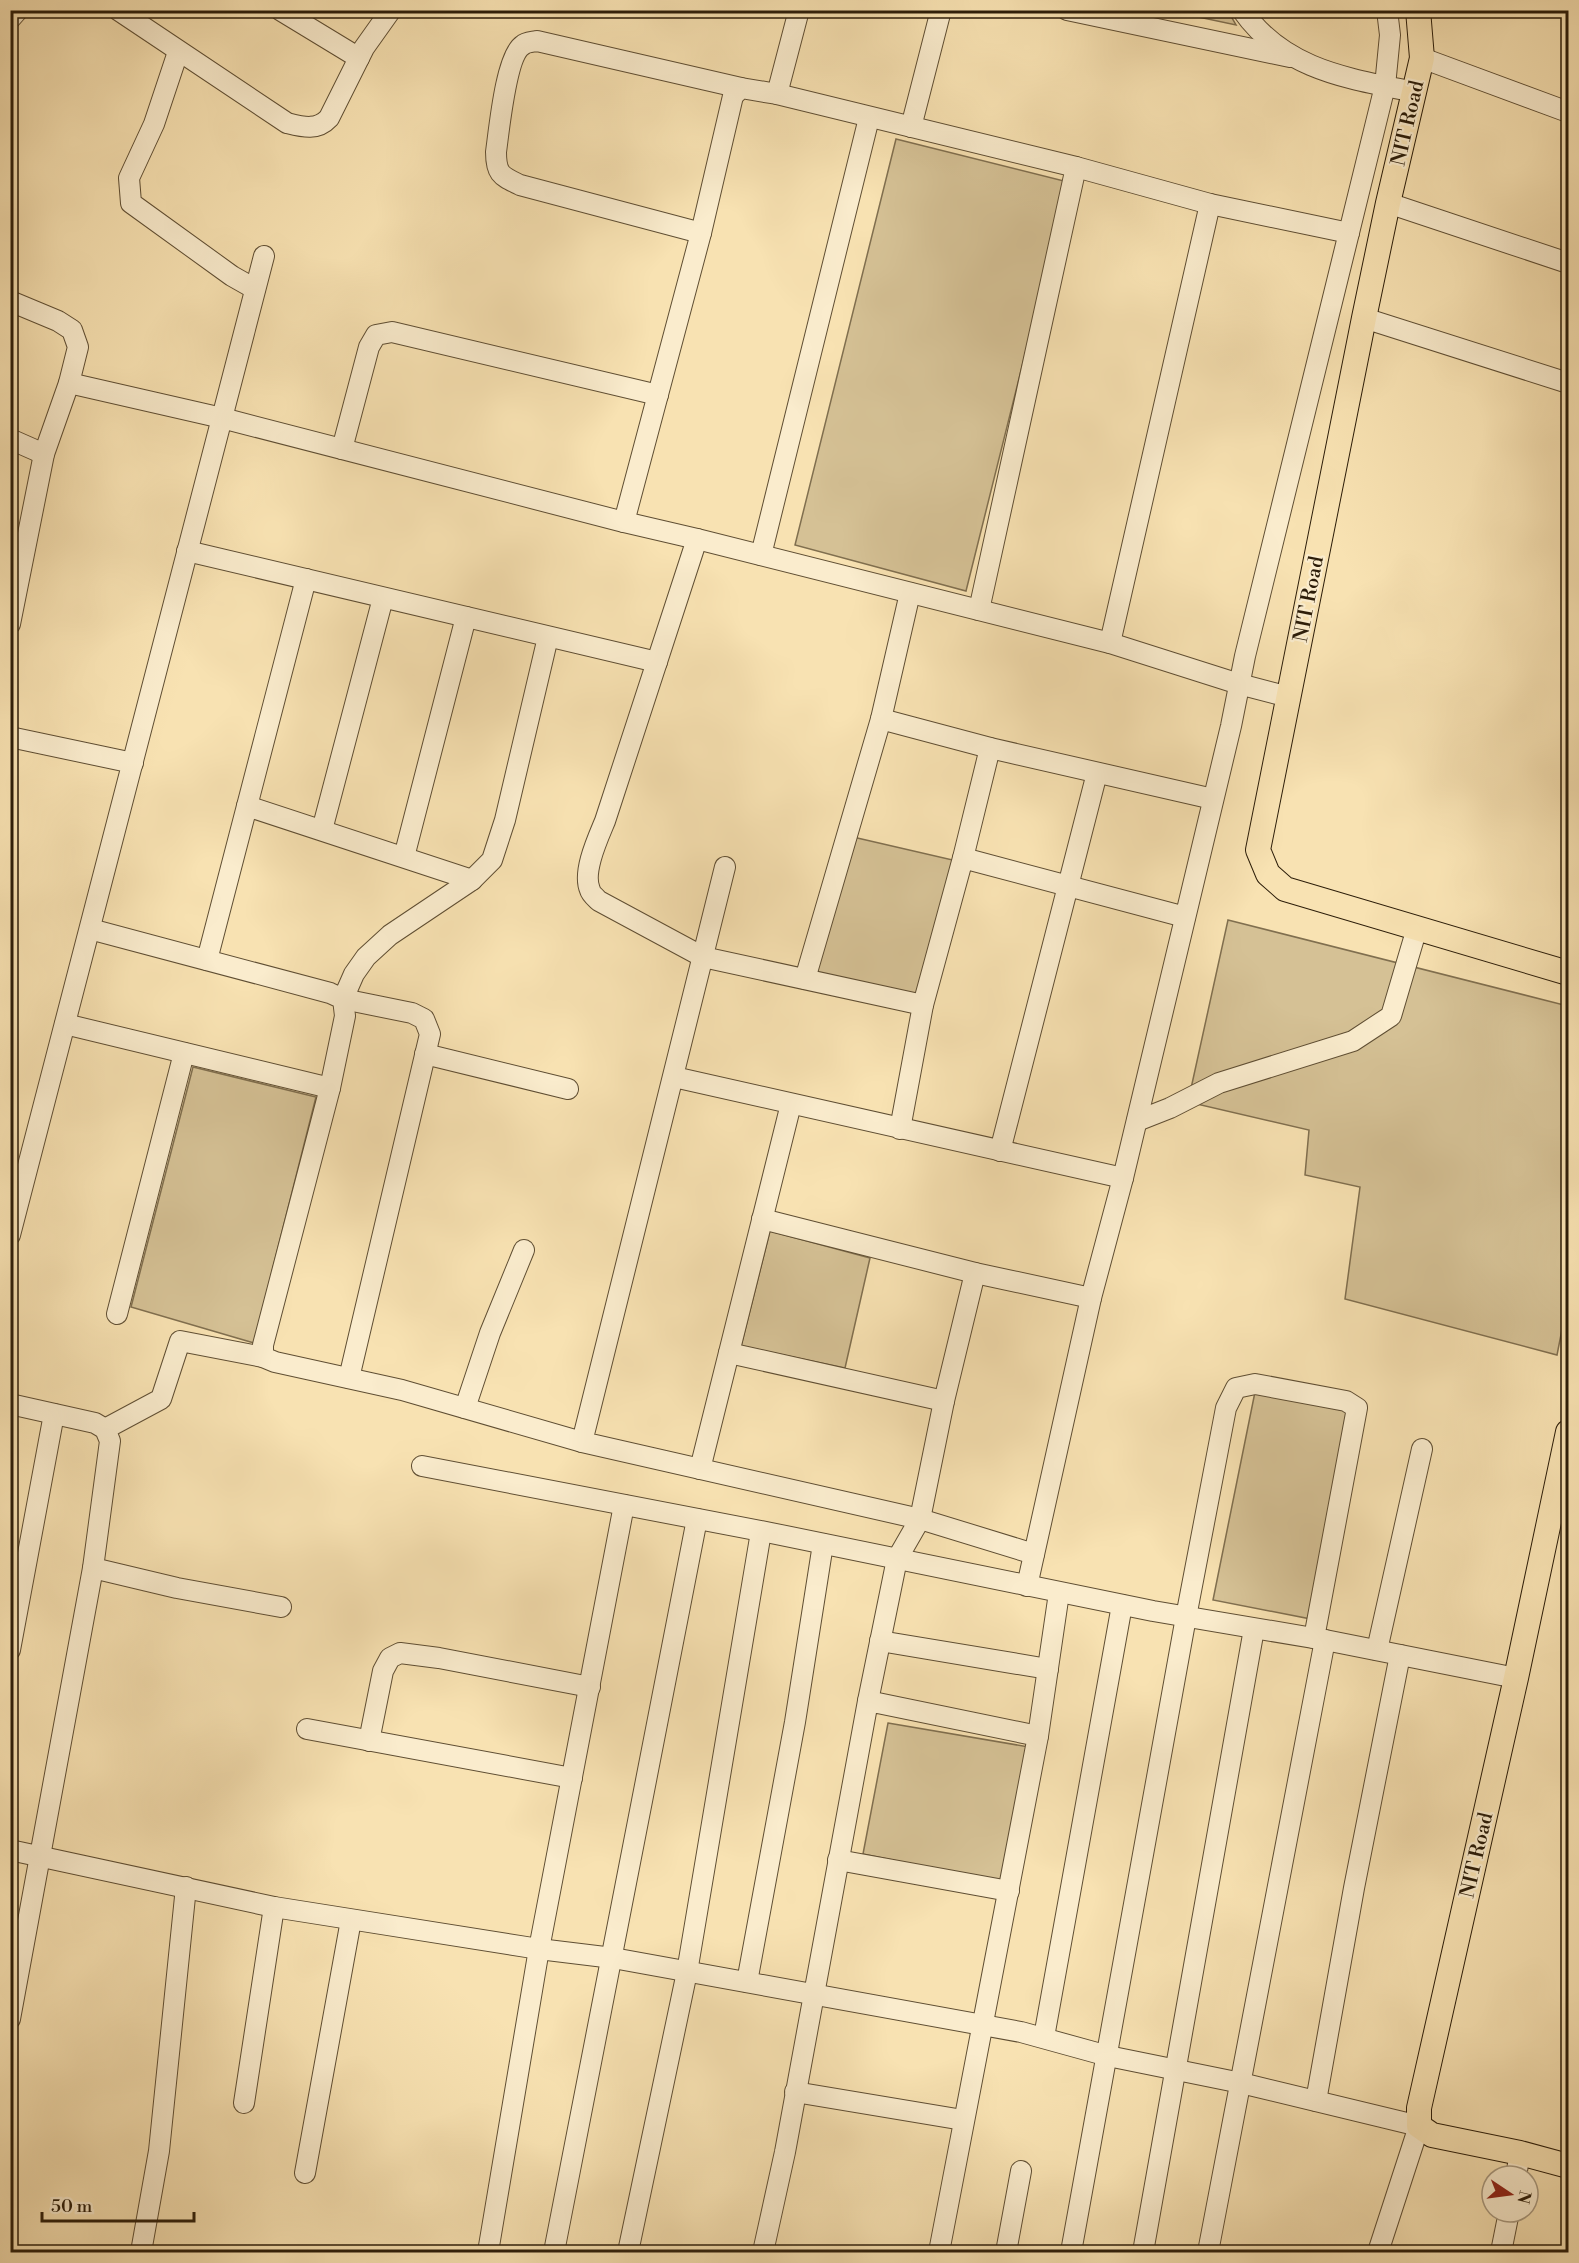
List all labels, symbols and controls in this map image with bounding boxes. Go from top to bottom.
street label: NIT Road [1386,77,1431,169]
street label: NIT Road [1289,554,1330,644]
street label: NIT Road [1455,1809,1500,1901]
north arrow [1480,2164,1540,2224]
scale bar [42,2185,194,2223]
text: N [1512,2189,1535,2206]
text: 50 m [51,2195,93,2218]

